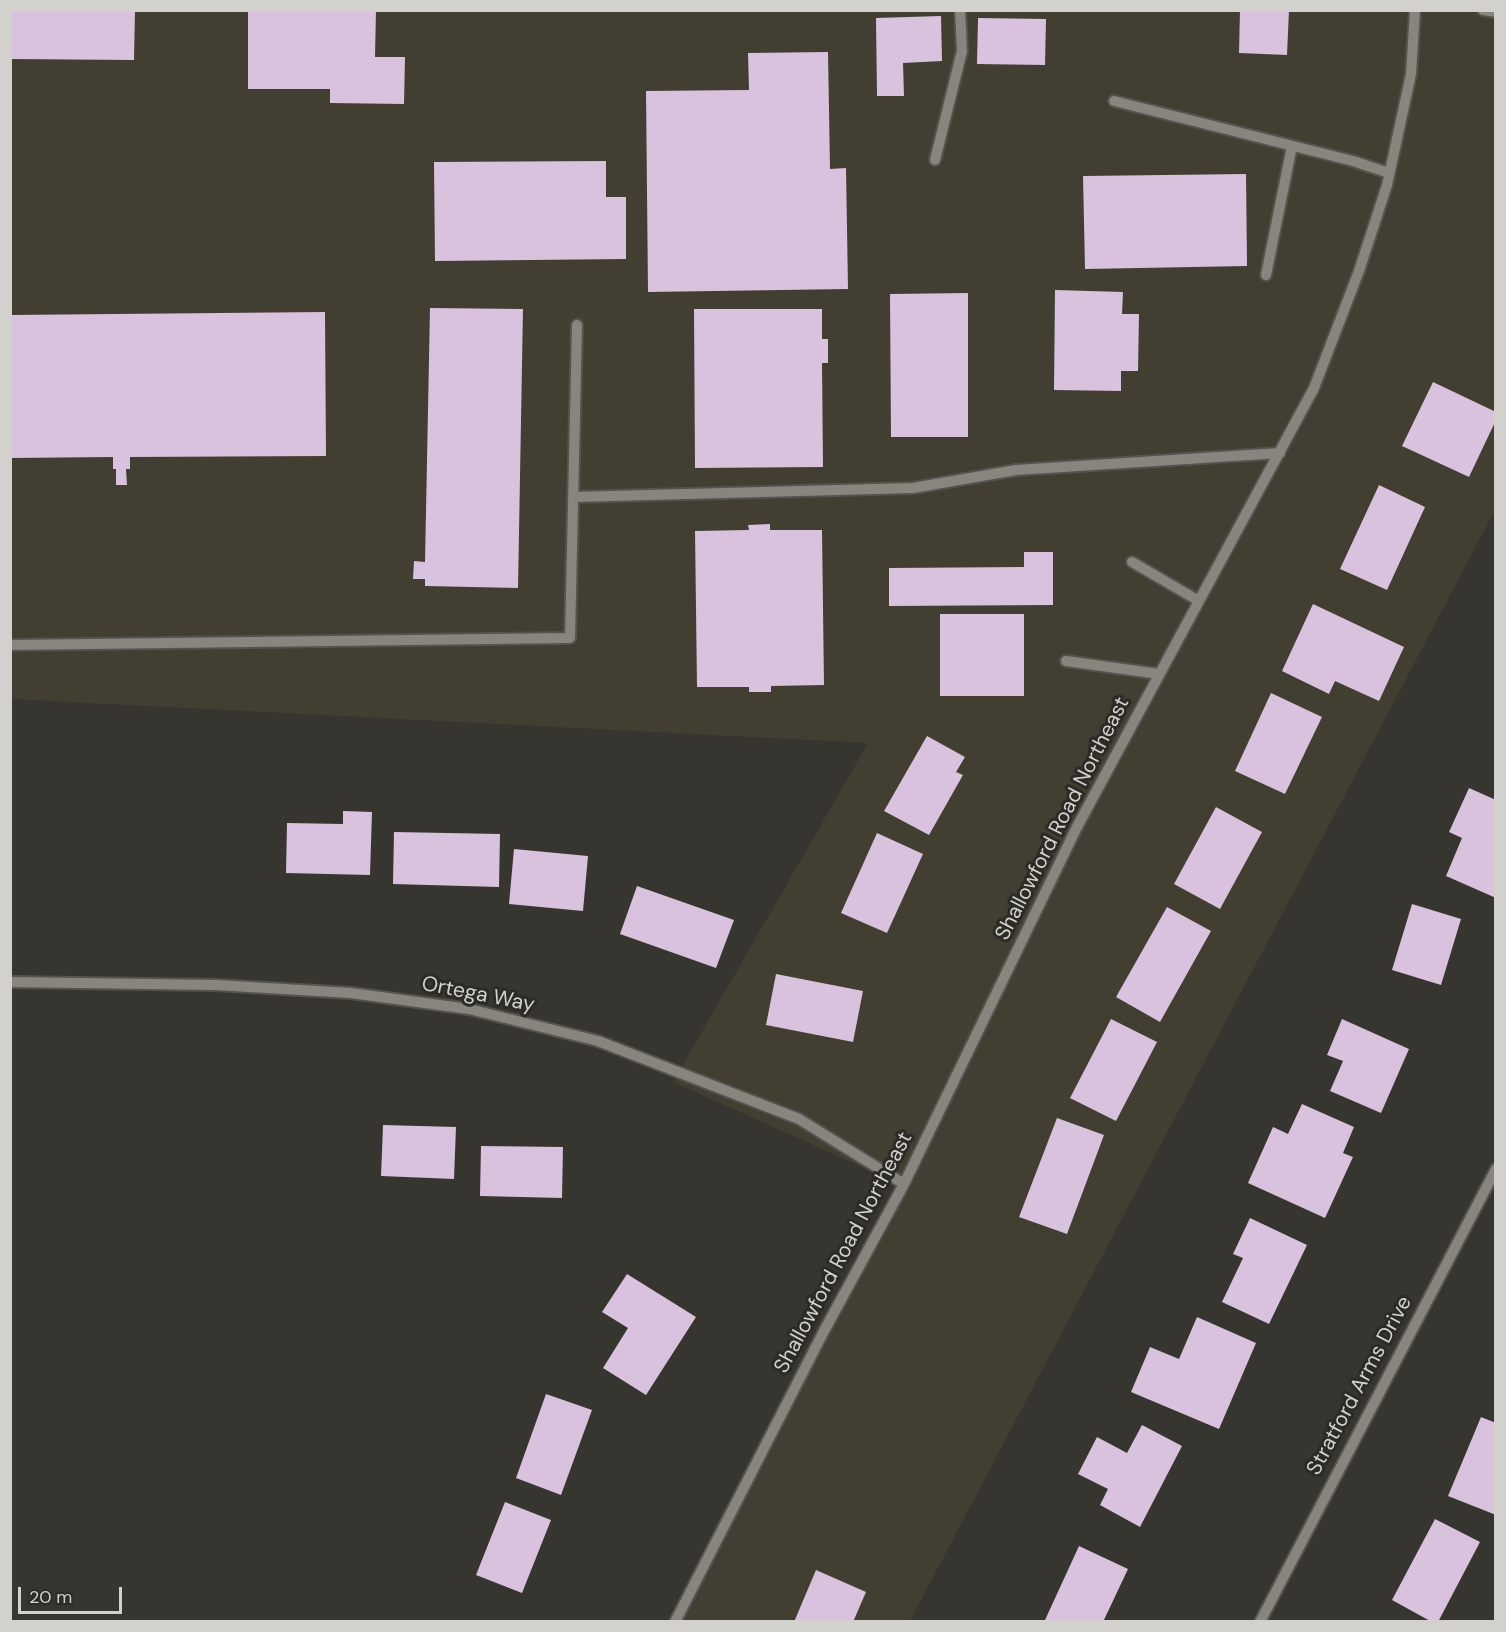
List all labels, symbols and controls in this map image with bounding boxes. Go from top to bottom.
street label: Shallowford Road Northeast [991,693,1135,945]
street label: Ortega Way [419,972,537,1018]
street label: Shallowford Road Northeast [770,1128,918,1378]
street label: Stratford Arms Drive [1302,1292,1418,1480]
scale bar [21,1575,124,1613]
text: 20 m [29,1585,72,1609]

